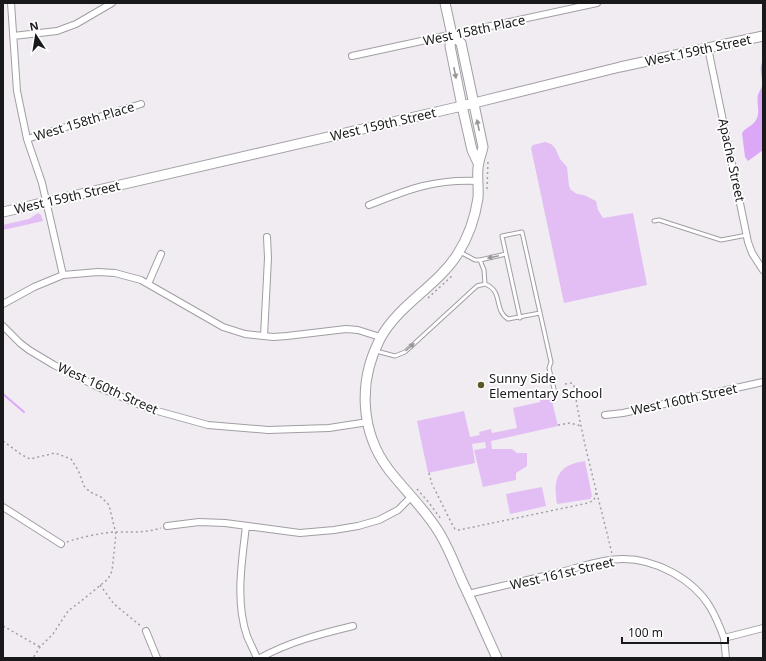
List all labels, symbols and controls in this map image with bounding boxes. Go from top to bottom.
street label: West 158th Place [421,10,527,50]
north arrow [16,16,56,56]
text: N [28,17,40,34]
street label: West 159th Street [643,30,753,70]
one-way arrow [453,67,459,79]
street label: West 158th Place [32,97,136,145]
street label: West 159th Street [328,103,438,145]
street label: Apache Street [714,117,750,204]
one-way arrow [475,119,481,131]
street label: West 159th Street [12,176,122,218]
one-way arrow [487,254,499,260]
one-way arrow [405,343,415,352]
street label: West 160th Street [55,358,161,418]
place label: Sunny Side Elementary School [489,369,602,402]
street label: West 160th Street [629,379,739,419]
marker: Sunny Side Elementary School [476,380,486,390]
street label: West 161st Street [508,552,616,594]
scale bar [622,619,728,645]
text: 100 m [628,624,663,641]

